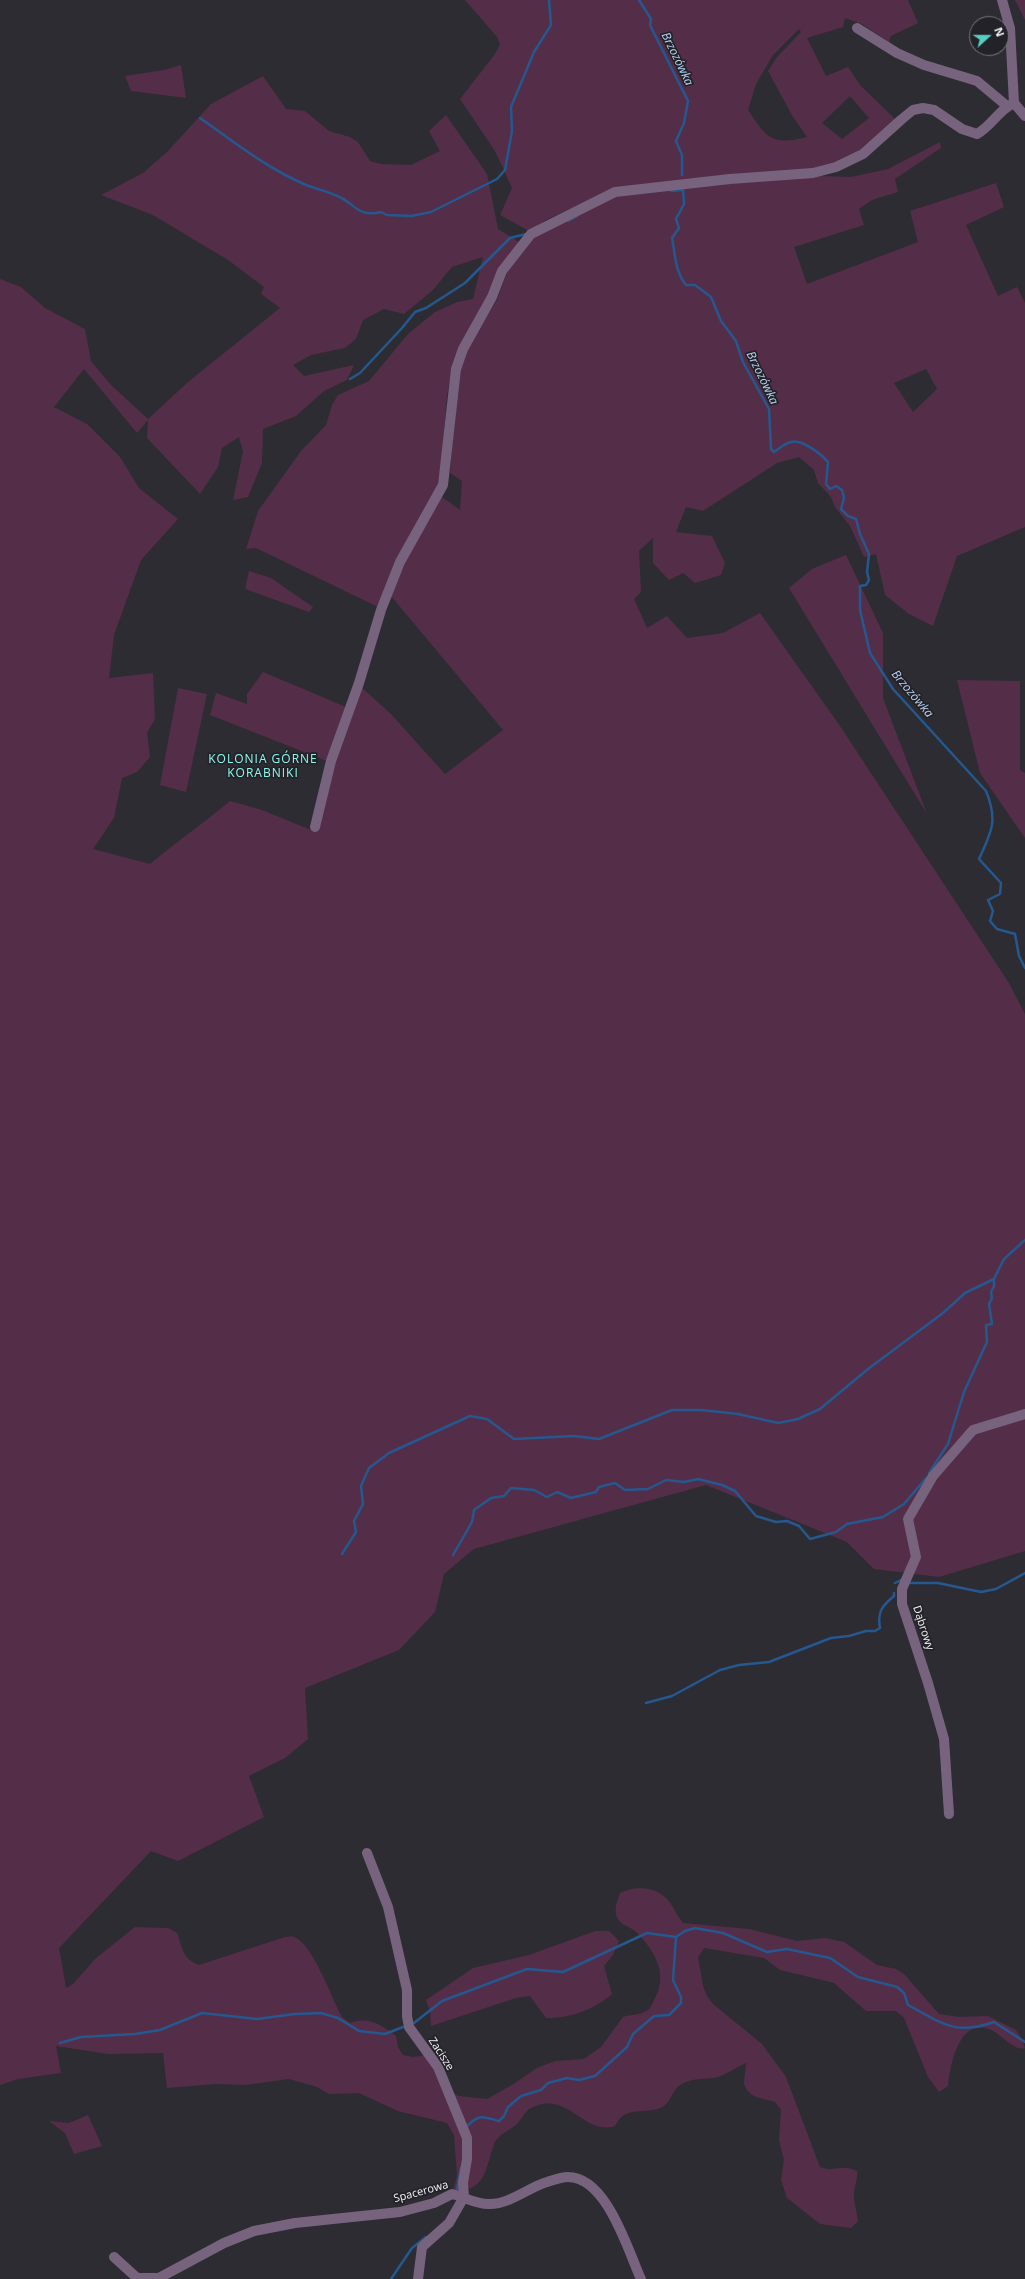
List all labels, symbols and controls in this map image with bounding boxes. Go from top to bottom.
north arrow [969,16,1009,56]
text: N [991,25,1008,39]
water label: Brzozówka [658,30,696,88]
water label: Brzozówka [743,349,781,407]
water label: Brzozówka [888,667,936,721]
district label: KOLONIA GÓRNE KORABNIKI [208,753,318,781]
street label: Dąbrowy [910,1604,936,1652]
street label: Zacisze [425,2035,457,2073]
street label: Spacerowa [392,2178,450,2206]

